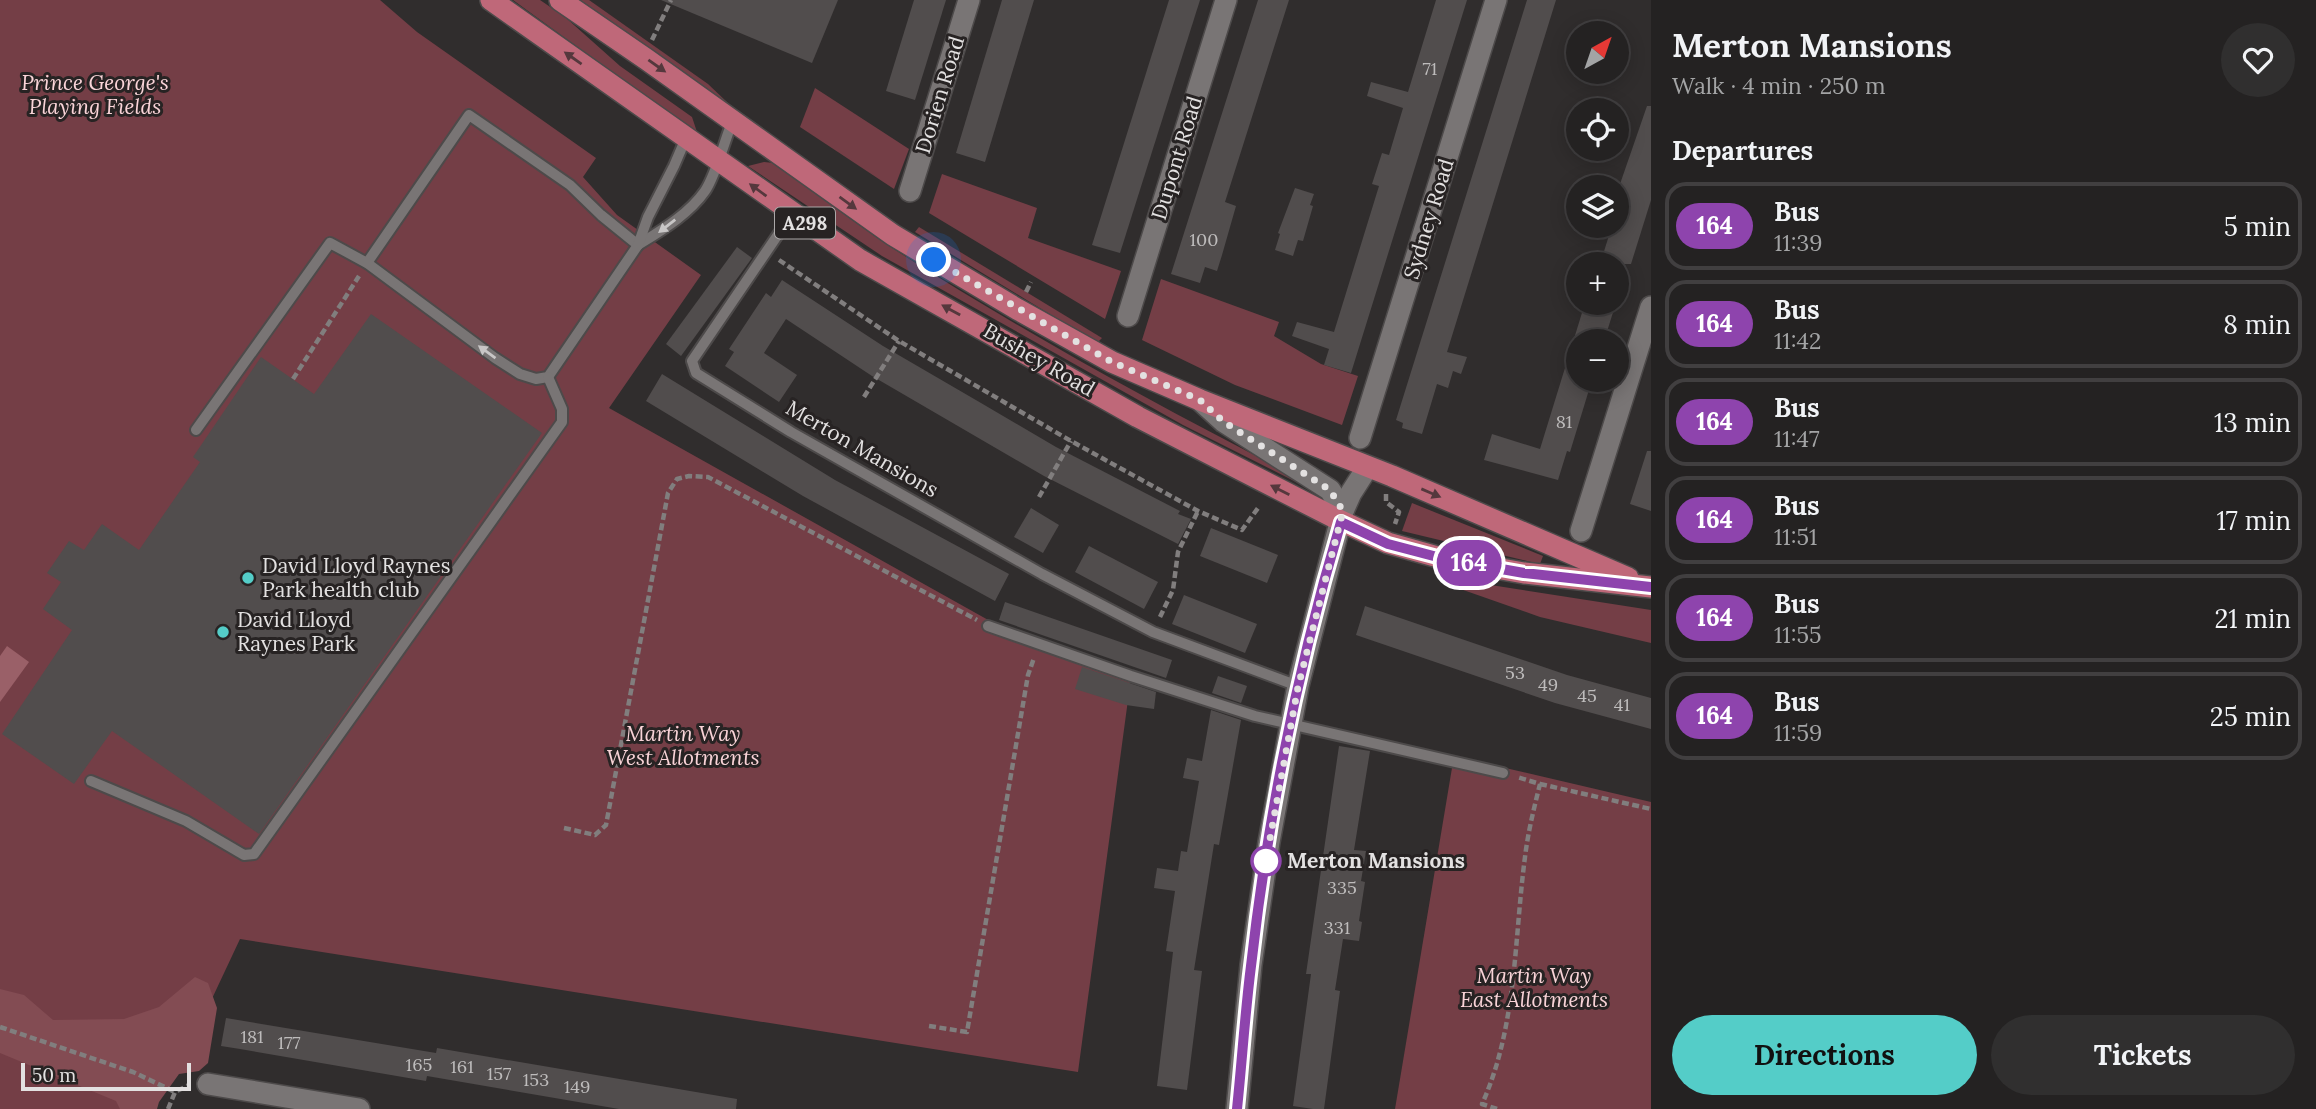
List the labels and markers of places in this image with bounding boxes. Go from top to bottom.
place label: David Lloyd Raynes Park health club [262,552,450,603]
marker: David Lloyd Raynes Park health club [240,570,256,586]
place label: David Lloyd Raynes Park [237,606,356,657]
marker: David Lloyd Raynes Park [215,624,231,640]
marker: Merton Mansions [1251,846,1281,876]
place label: Merton Mansions [1287,847,1465,874]

